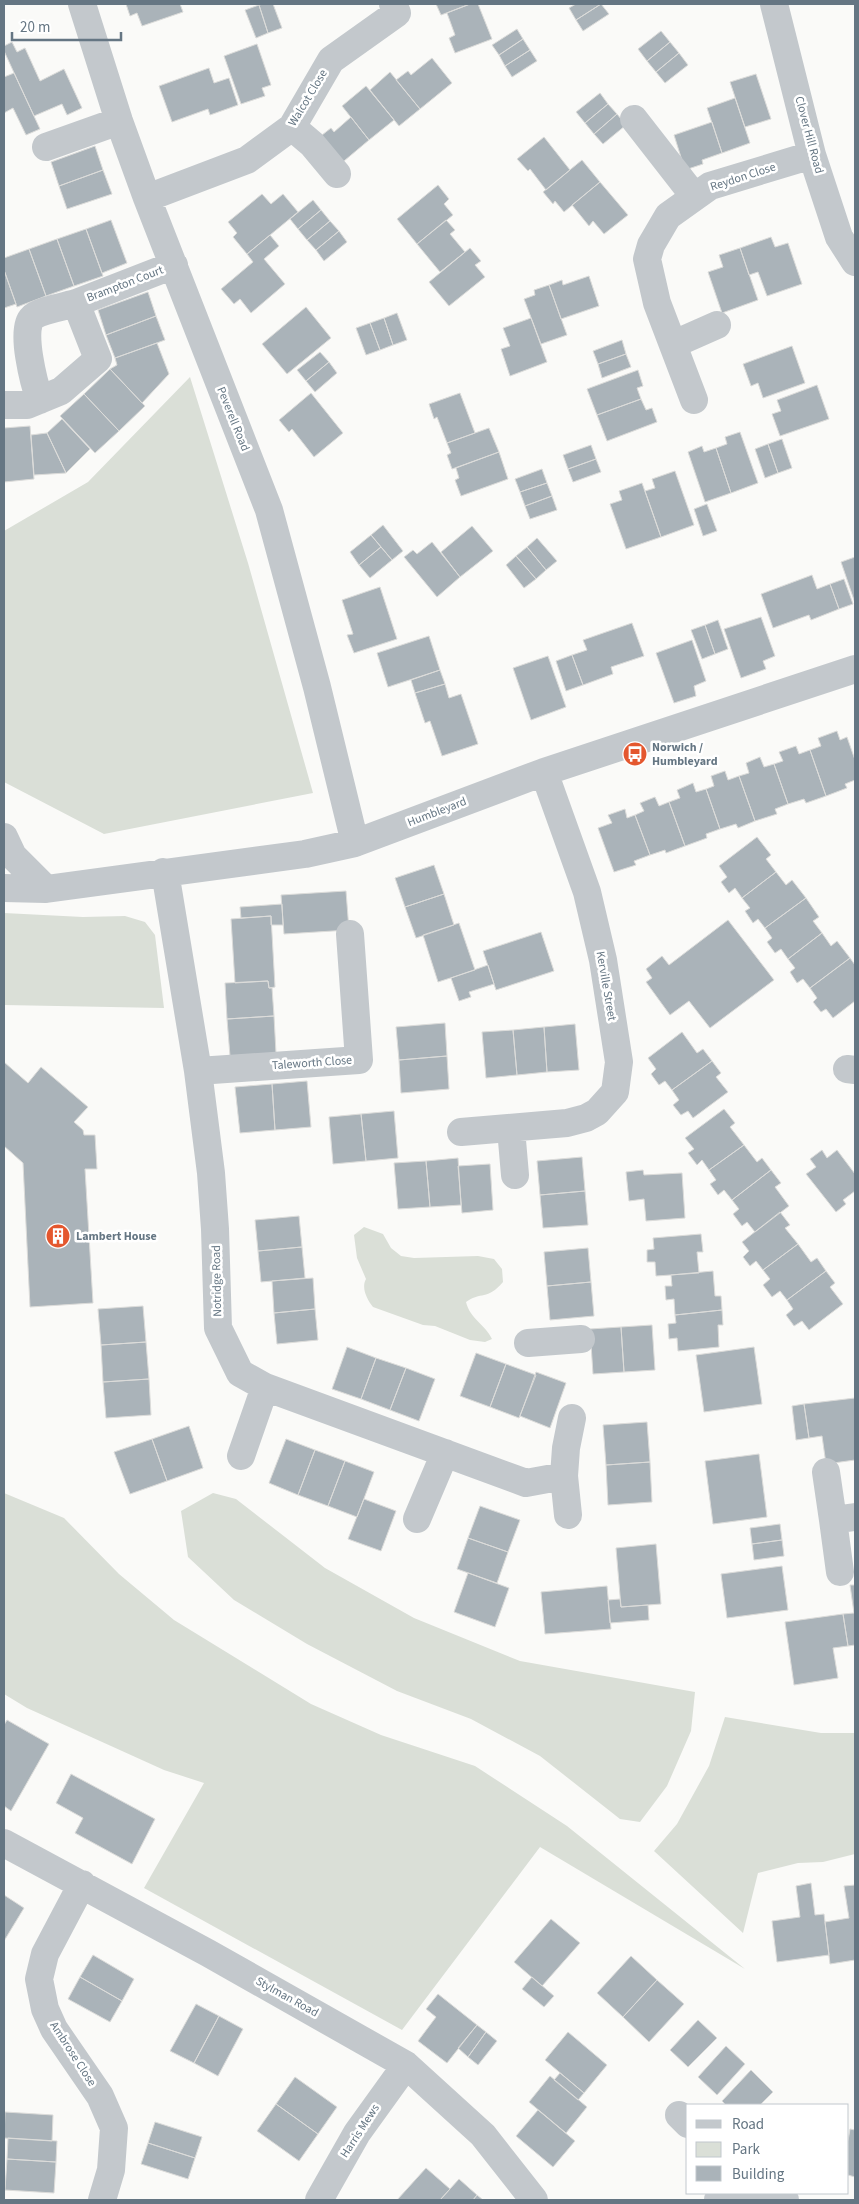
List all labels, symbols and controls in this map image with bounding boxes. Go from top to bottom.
scale bar [12,10,121,42]
text: 20 m [20,17,50,38]
street label: Walcot Close [284,66,332,130]
street label: Clover Hill Road [791,94,827,176]
street label: Reydon Close [708,158,778,196]
street label: Brampton Court [84,262,166,306]
street label: Peverell Road [212,384,254,454]
place label: Norwich / Humbleyard [652,739,718,770]
bus stop icon: Norwich / Humbleyard [622,741,648,767]
street label: Humbleyard [405,793,469,831]
street label: Kerville Street [592,950,620,1022]
street label: Taleworth Close [271,1052,353,1074]
building icon: Lambert House [45,1223,71,1249]
place label: Lambert House [76,1228,157,1245]
street label: Notridge Road [208,1245,226,1317]
street label: Stylman Road [252,1973,322,2021]
street label: Ambrose Close [46,2018,100,2090]
street label: Harris Mews [336,2101,384,2161]
legend [686,2104,849,2194]
text: Road [732,2114,764,2135]
text: Park [732,2139,761,2160]
text: Building [732,2164,785,2185]

